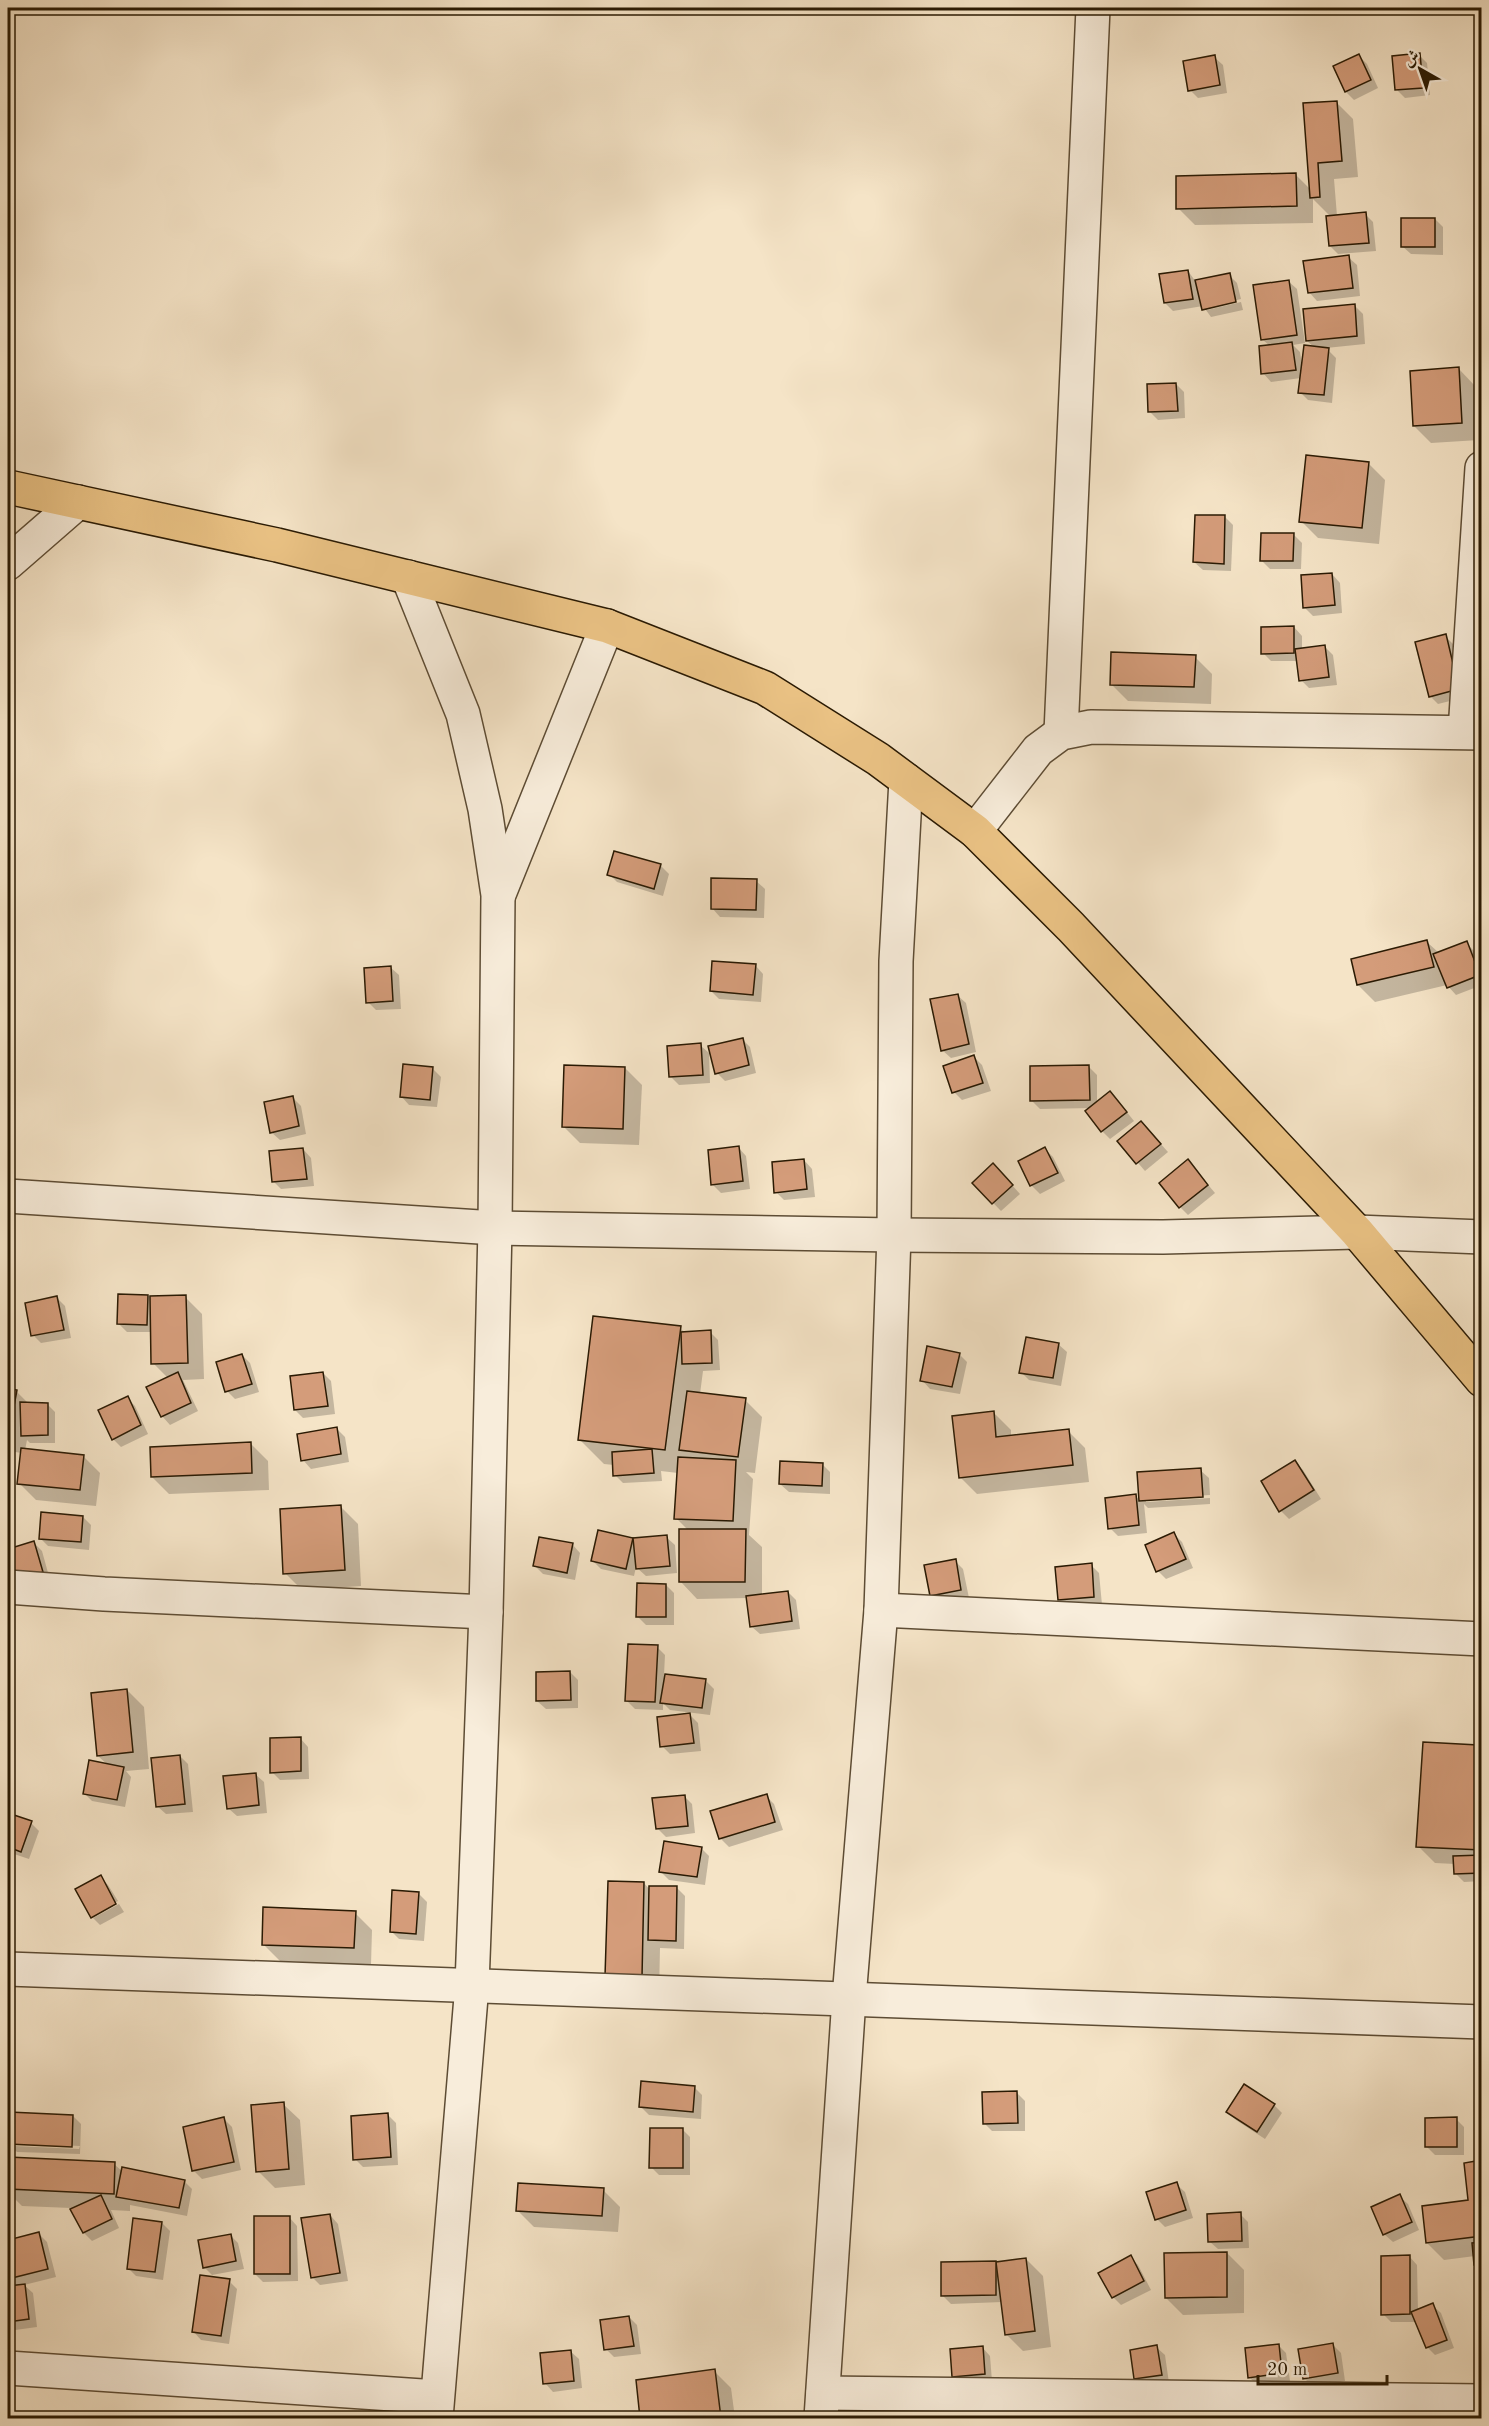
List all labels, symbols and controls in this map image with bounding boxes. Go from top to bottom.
north arrow [1390,39,1450,99]
text: ش [1400,48,1423,70]
scale bar [1258,2348,1387,2386]
text: 20 m [1267,2361,1307,2379]

